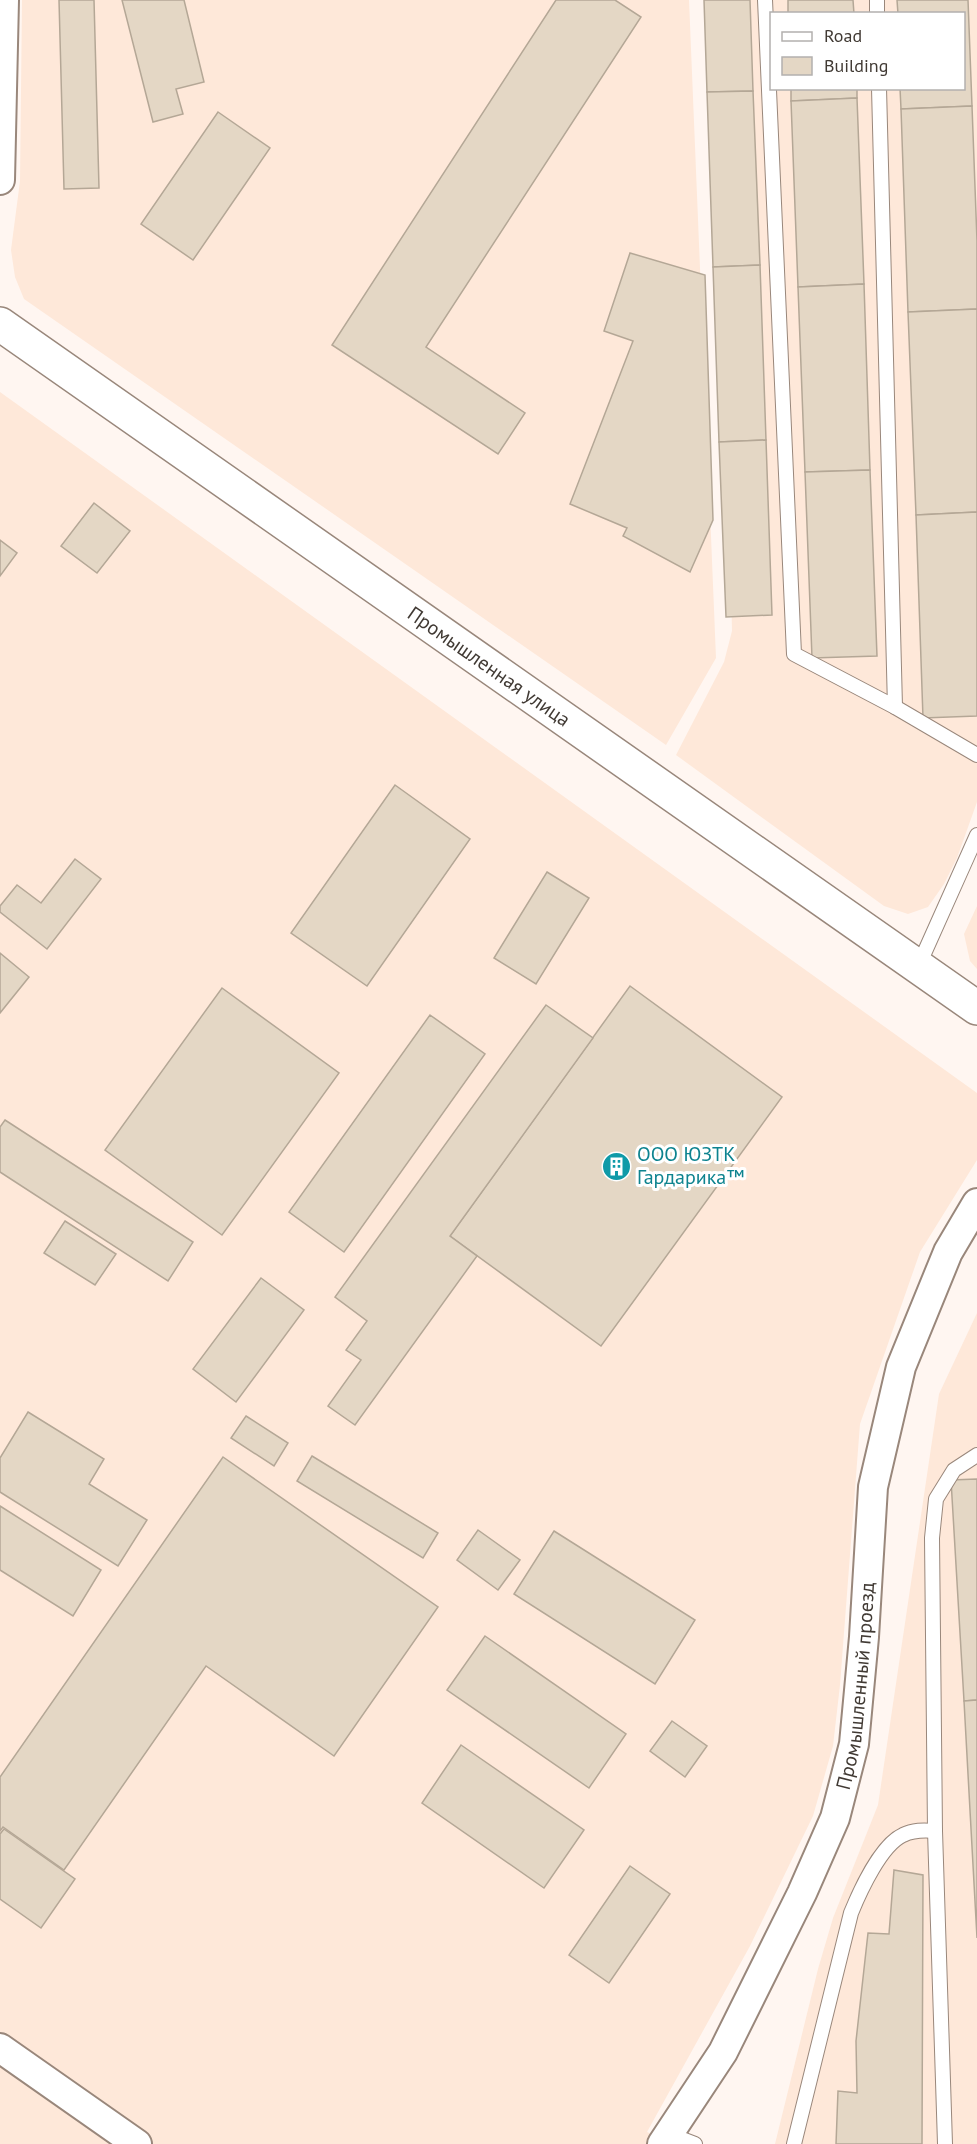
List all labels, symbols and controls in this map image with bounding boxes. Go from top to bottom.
legend [770,12,965,90]
text: Road [824,24,862,47]
text: Building [824,54,888,77]
street label: Промышленная улица [402,600,576,732]
place label: ООО ЮЗТК Гардарика™ [637,1141,744,1190]
building icon: ООО ЮЗТК Гардарика™ [600,1150,632,1182]
street label: Промышленный проезд [830,1581,880,1793]

